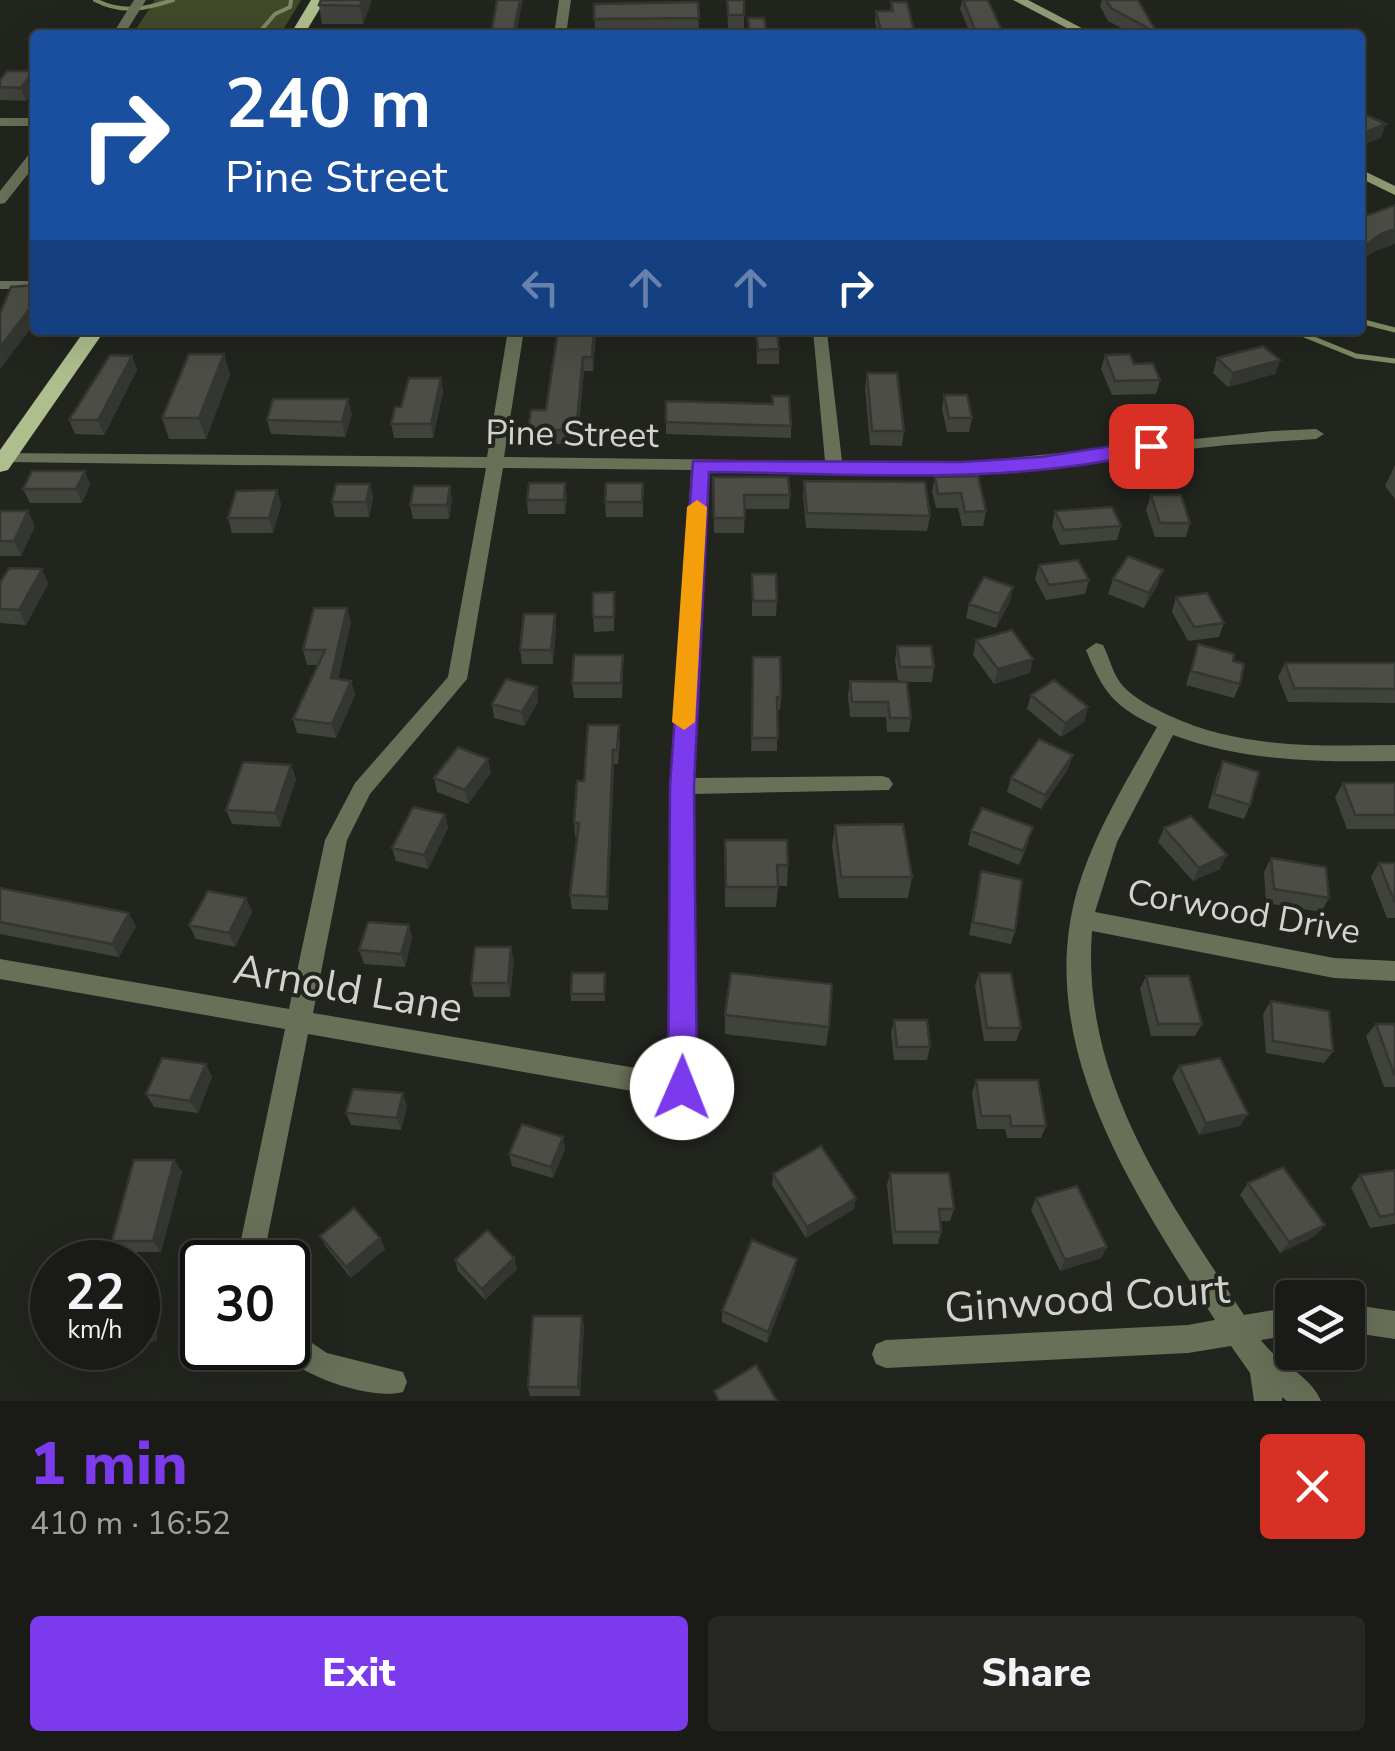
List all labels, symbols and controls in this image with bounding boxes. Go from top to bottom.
text: 240 m [225,56,431,152]
icon: right [60,70,190,200]
text: Pine Street [225,147,448,208]
icon: left [513,260,568,315]
icon: ahead [618,260,673,315]
icon: ahead [723,260,778,315]
icon: right [828,260,883,315]
pin [1109,404,1194,489]
street label: Pine Street [485,409,660,459]
icon: arrive [1124,419,1179,474]
street label: Corwood Drive [1124,868,1364,956]
street label: Arnold Lane [229,941,467,1037]
position arrow [630,1036,734,1140]
speed limit sign: 30 [180,1240,310,1370]
text: 22 [65,1258,125,1327]
street label: Ginwood Court [943,1261,1232,1337]
map controls [1275,1280,1365,1370]
button: layers [1275,1280,1365,1370]
text: km/h [67,1313,123,1347]
text: 1 min [30,1423,188,1505]
button: close [1260,1434,1365,1539]
text: 410 m · 16:52 [30,1502,231,1545]
button: Exit [30,1616,688,1731]
button: Share [708,1616,1365,1731]

